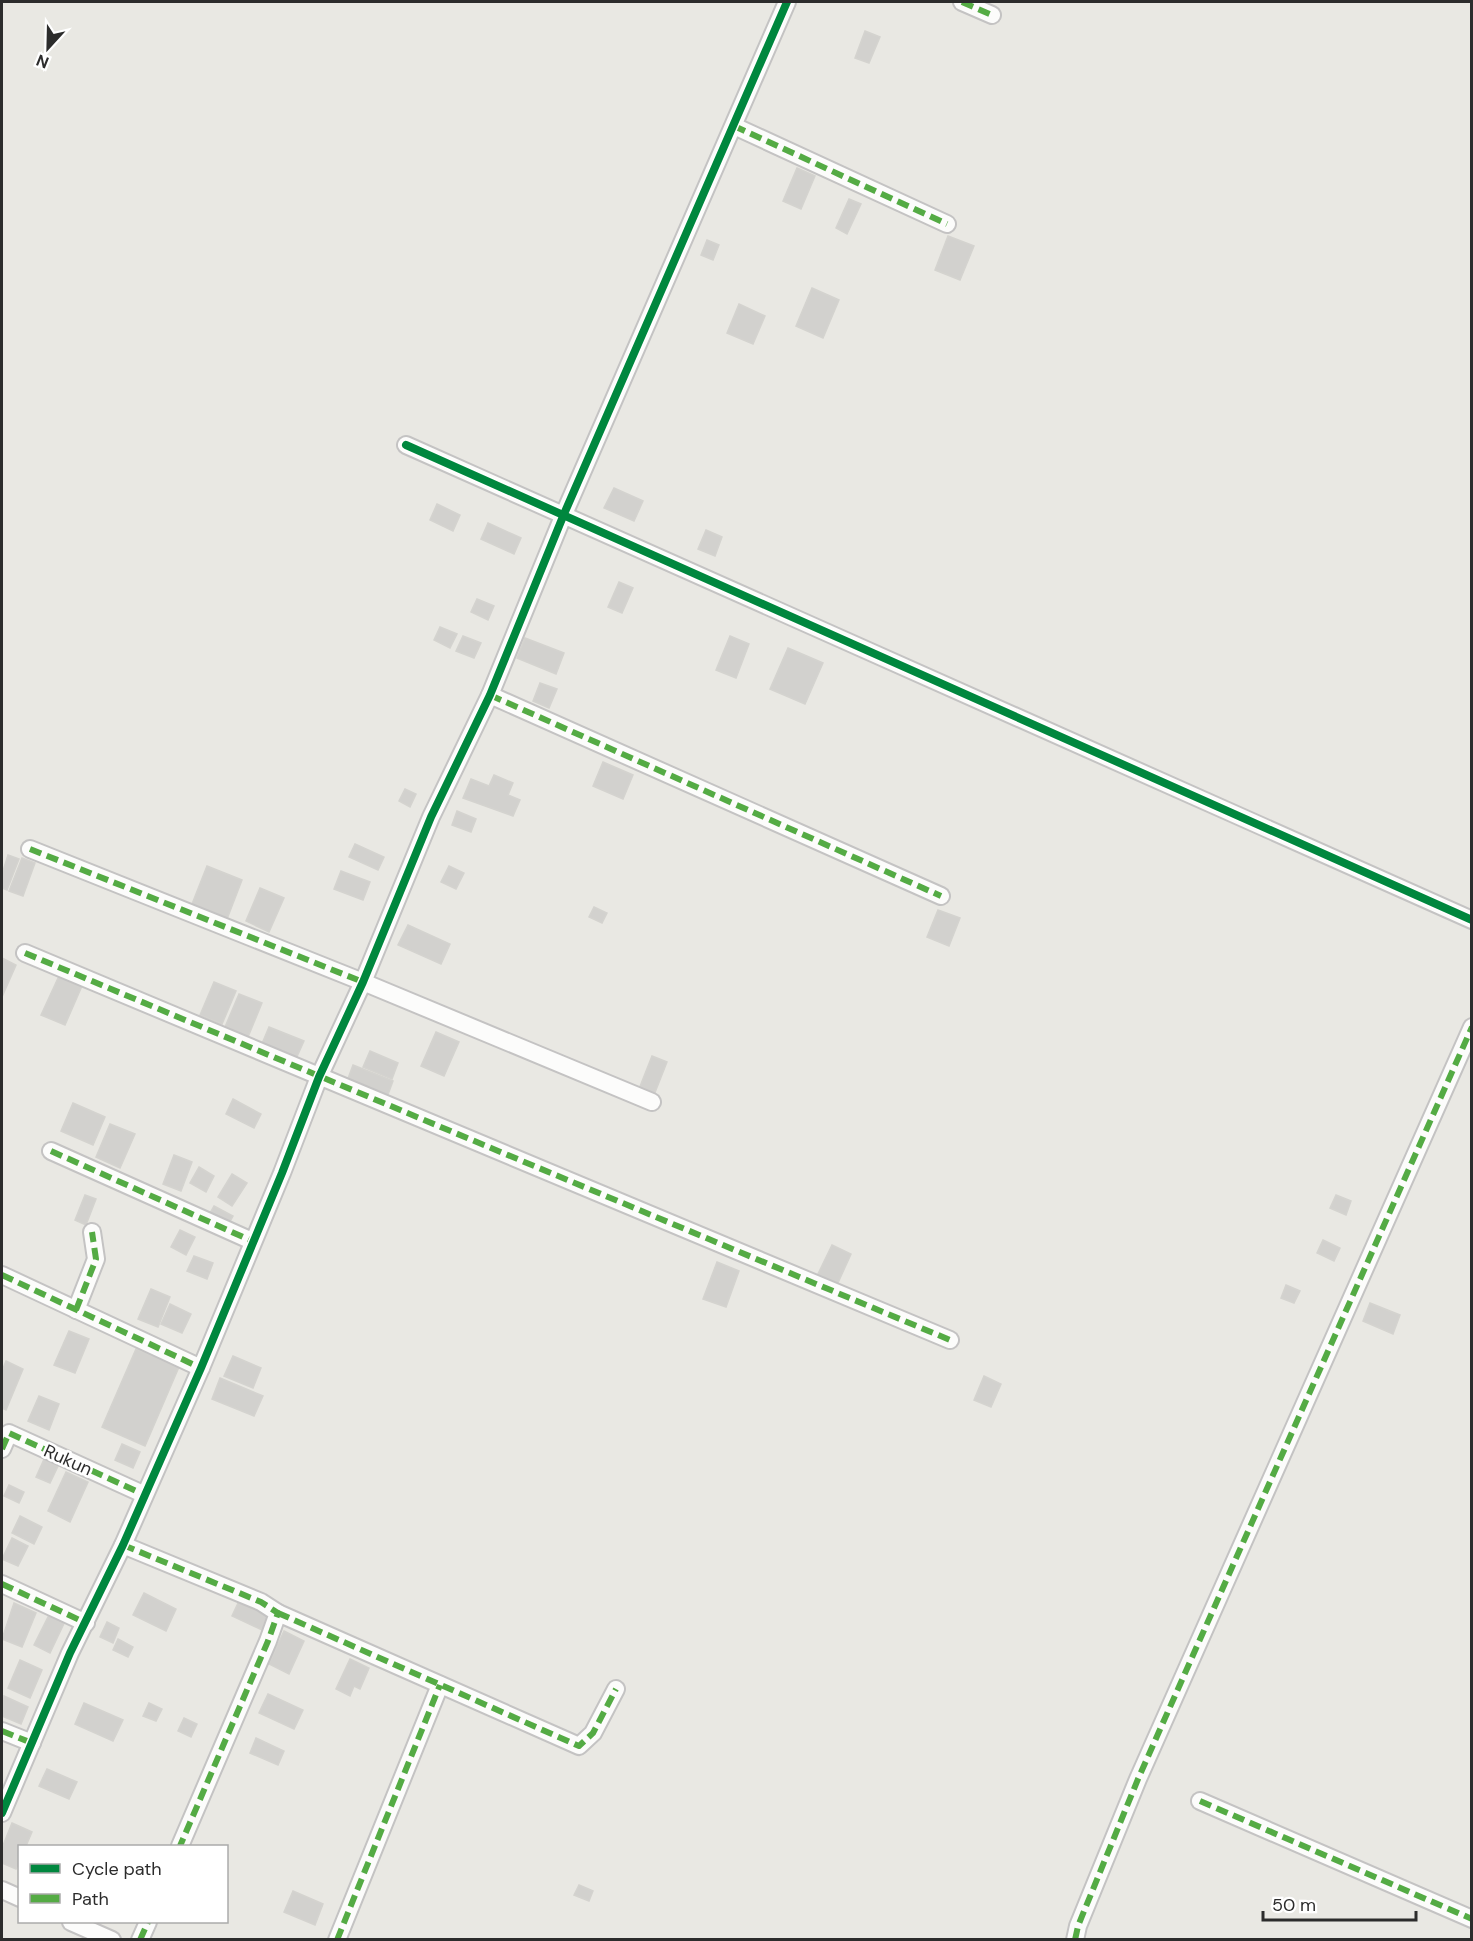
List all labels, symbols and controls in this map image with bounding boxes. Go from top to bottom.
north arrow [18,18,78,78]
text: N [33,50,52,73]
street label: Rukun [40,1439,96,1481]
legend [18,1845,228,1923]
text: Cycle path [72,1857,162,1881]
scale bar [1263,1884,1416,1922]
text: Path [72,1887,109,1911]
text: 50 m [1272,1893,1316,1917]

